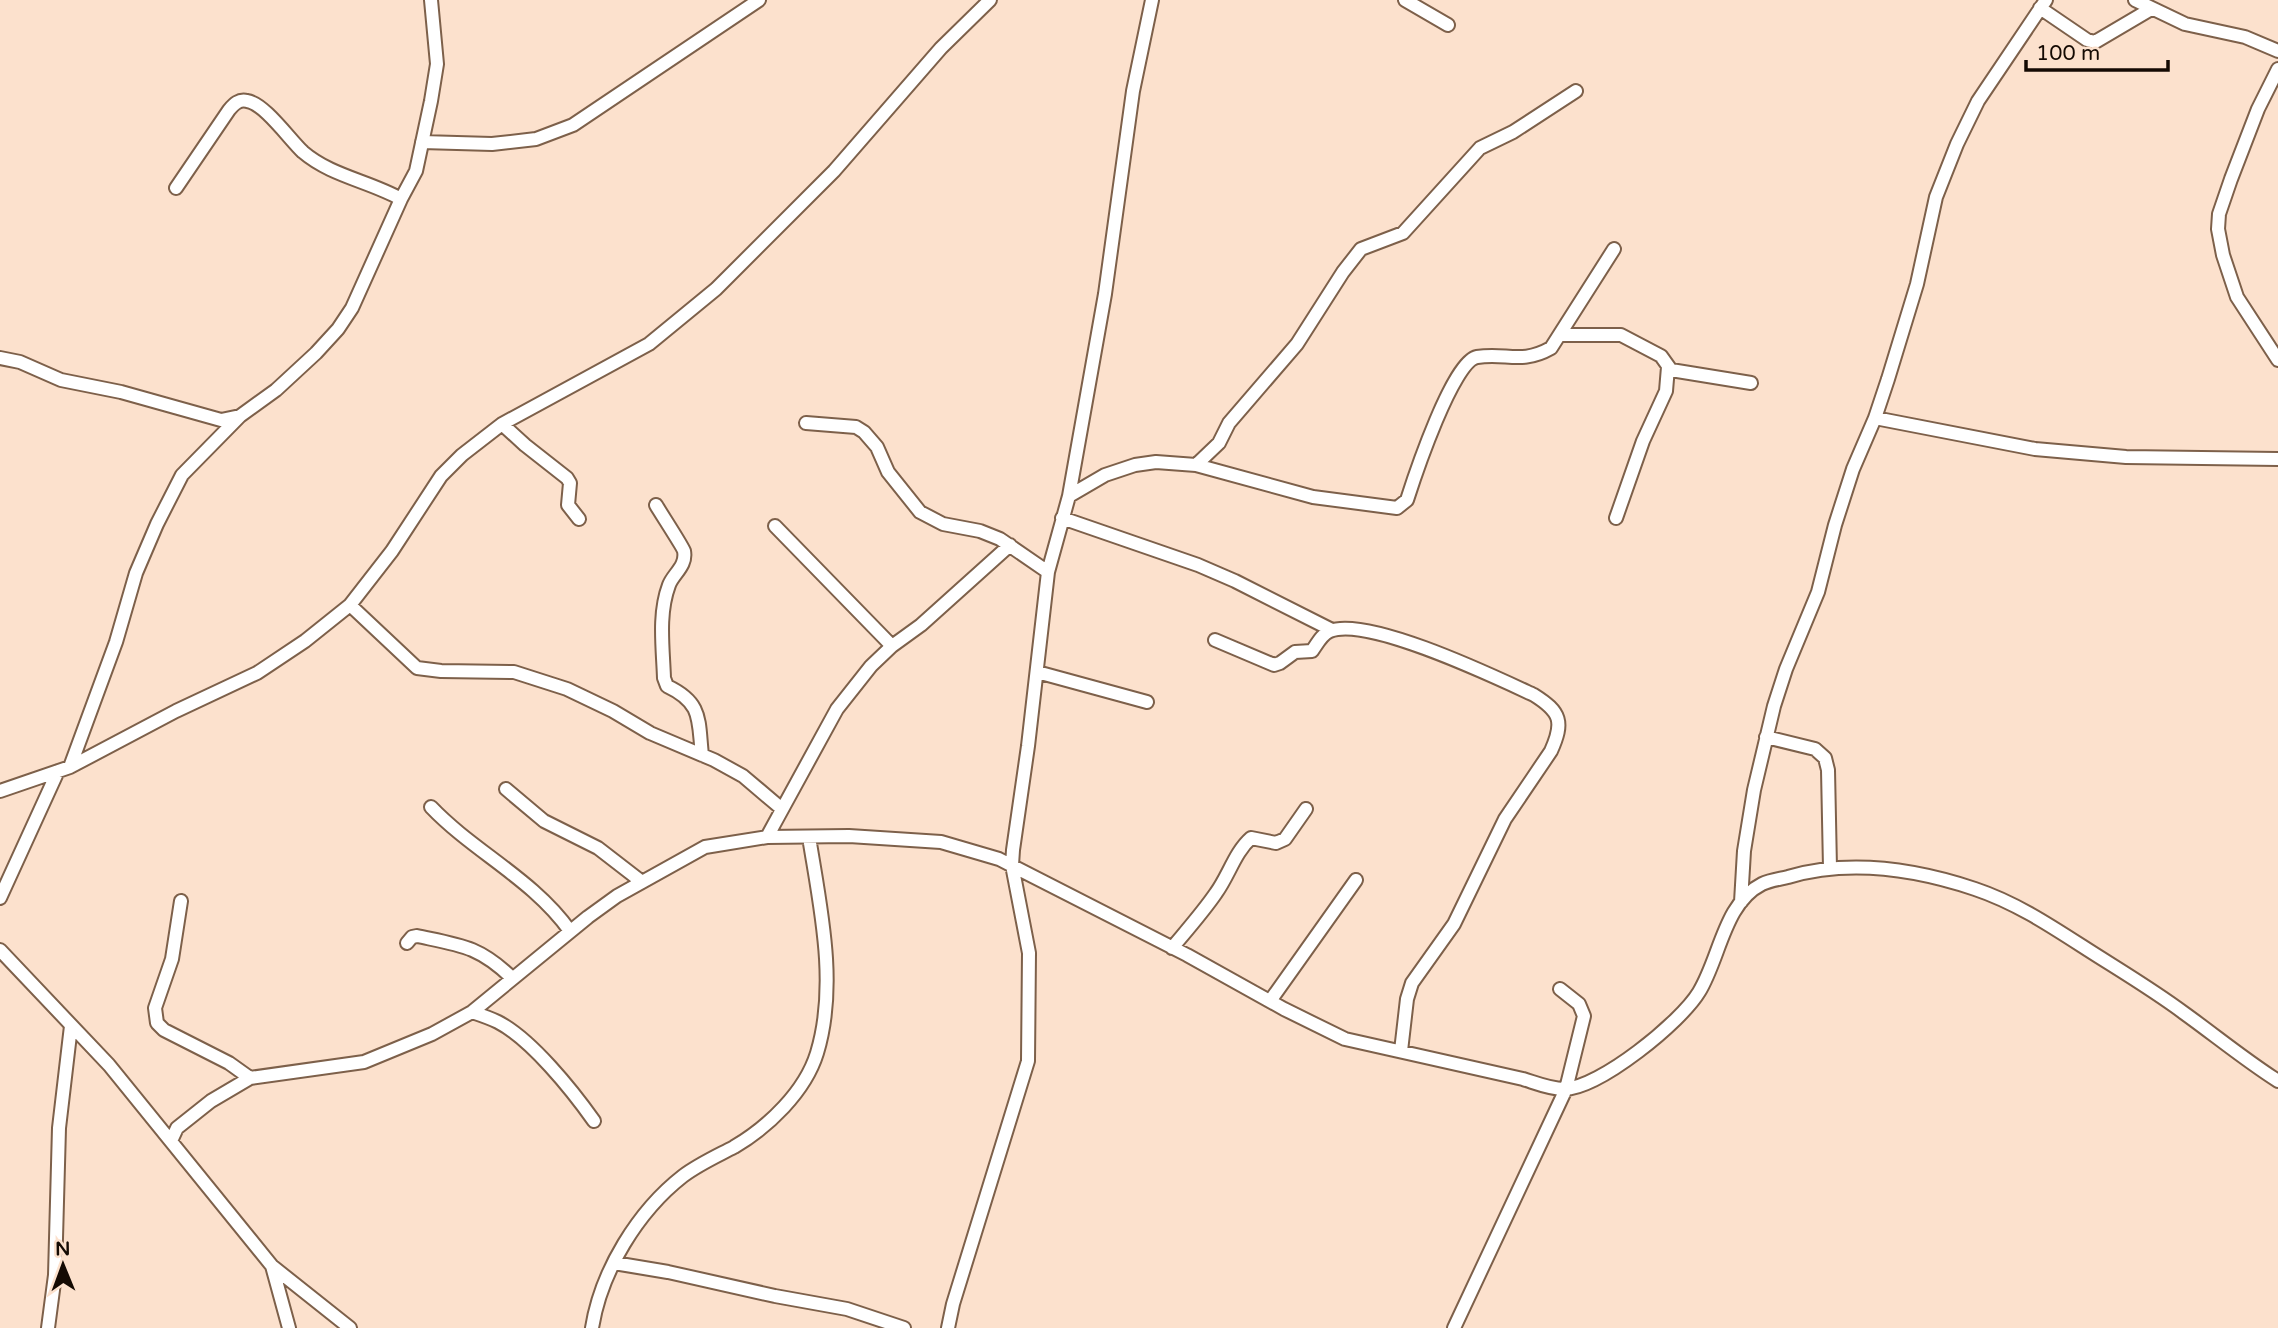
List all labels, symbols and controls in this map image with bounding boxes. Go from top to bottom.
scale bar [2026,28,2168,72]
text: 100 m [2036,41,2100,66]
north arrow [28,1230,98,1300]
text: N [55,1238,71,1260]

